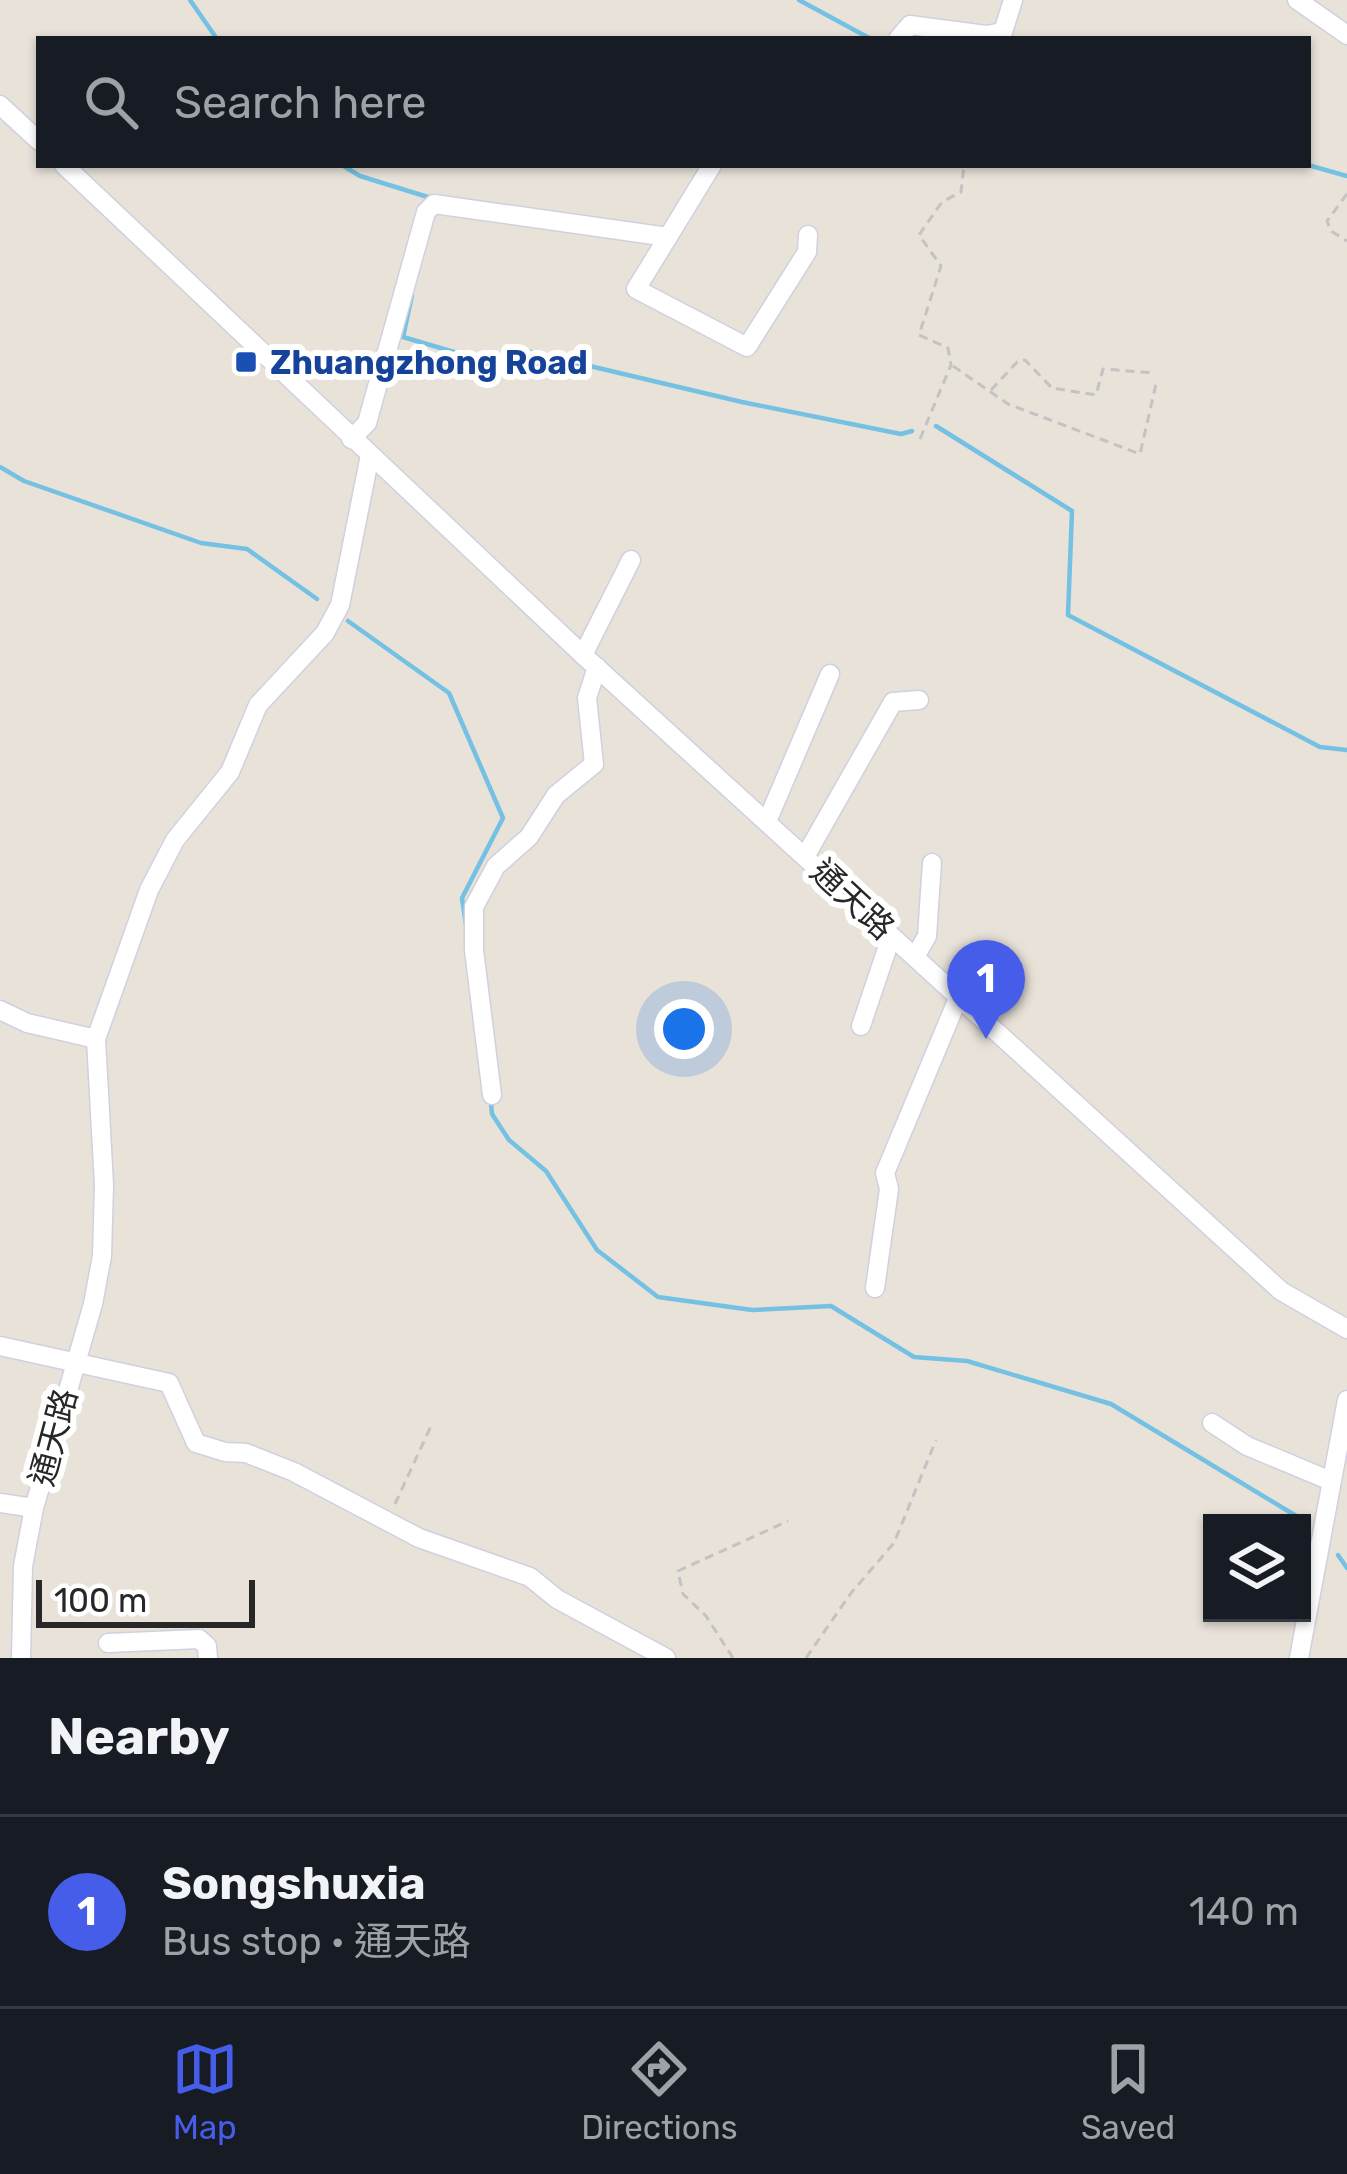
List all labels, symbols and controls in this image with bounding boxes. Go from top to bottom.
search box [36,36,1311,168]
icon: search [78,69,144,135]
text: Search here [174,76,426,129]
place label: Zhuangzhong Road [270,343,588,382]
marker: Zhuangzhong Road [233,349,259,375]
street label: 通天路 [803,851,902,947]
pin: 1 [947,940,1025,1039]
your location [654,999,714,1059]
street label: 通天路 [22,1384,85,1490]
map controls [1203,1514,1311,1622]
button: layers [1203,1514,1311,1622]
scale bar [36,1574,255,1627]
text: 100 m [54,1581,147,1620]
text: Nearby [48,1706,230,1767]
text: Songshuxia [162,1857,426,1910]
text: 1 [77,1889,97,1935]
text: 140 m [1189,1889,1299,1935]
text: Bus stop · 通天路 [162,1919,471,1965]
tab: Map [172,2036,238,2147]
tab: Directions [581,2036,738,2147]
tab: Saved [1081,2036,1175,2147]

